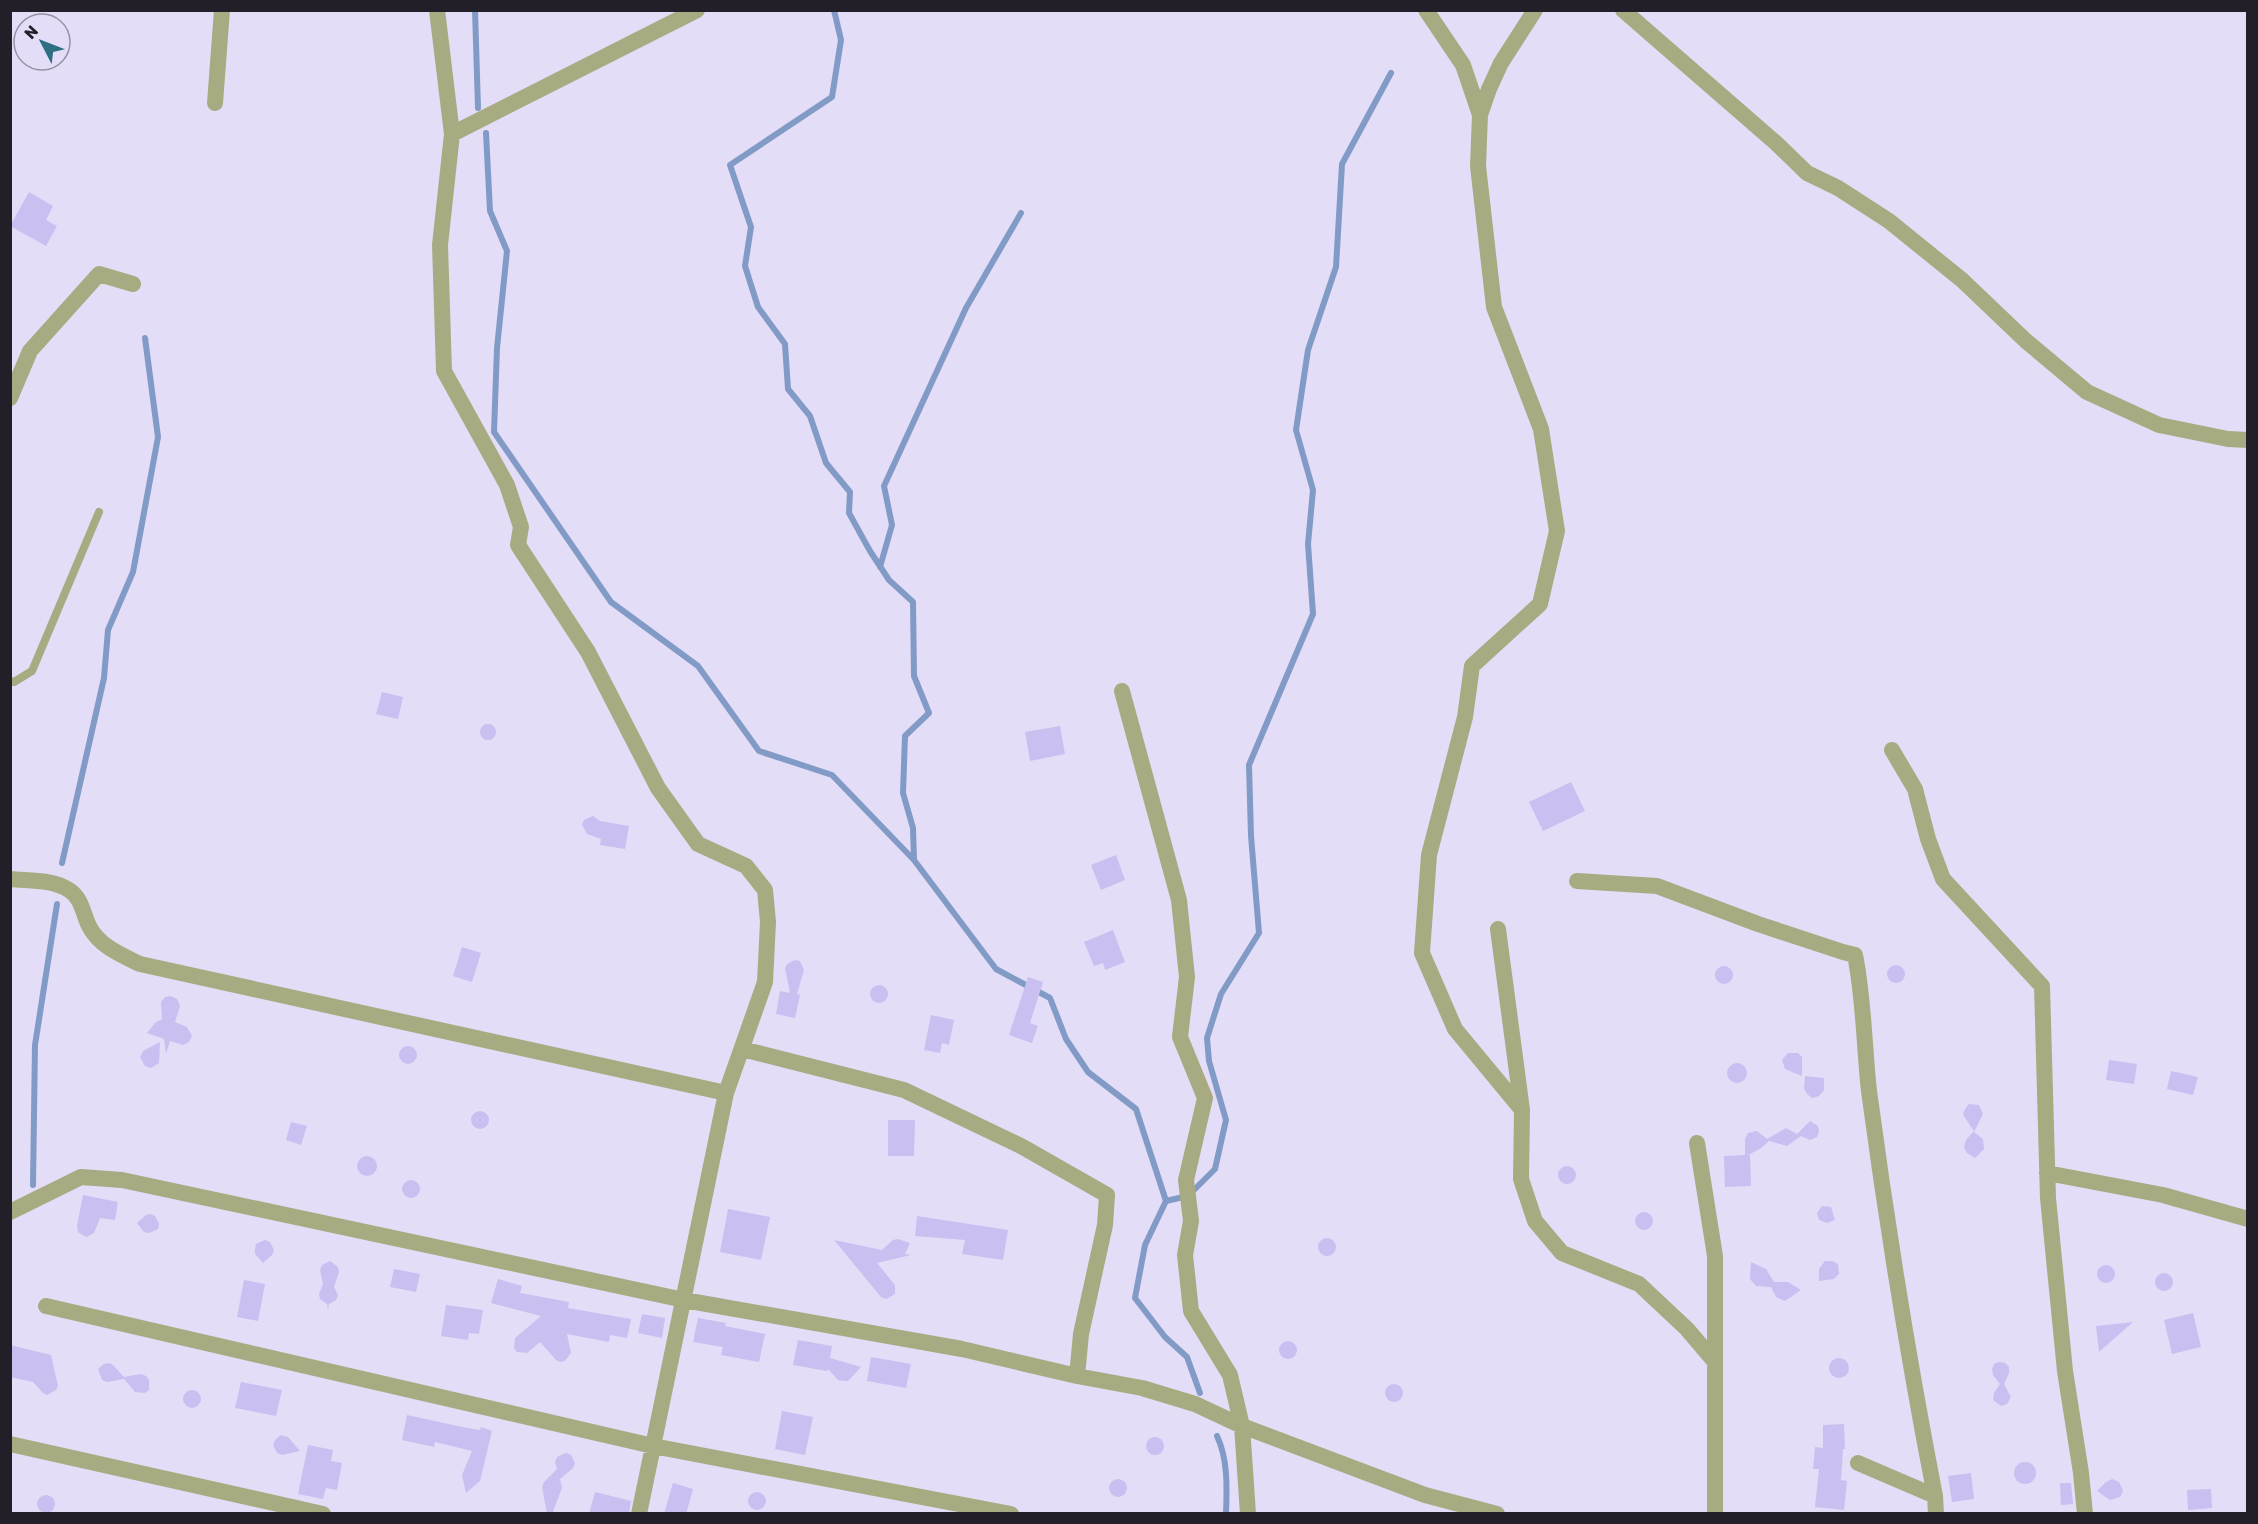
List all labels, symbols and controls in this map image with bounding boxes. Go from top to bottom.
north arrow [12,12,72,72]
text: N [20,22,42,43]

